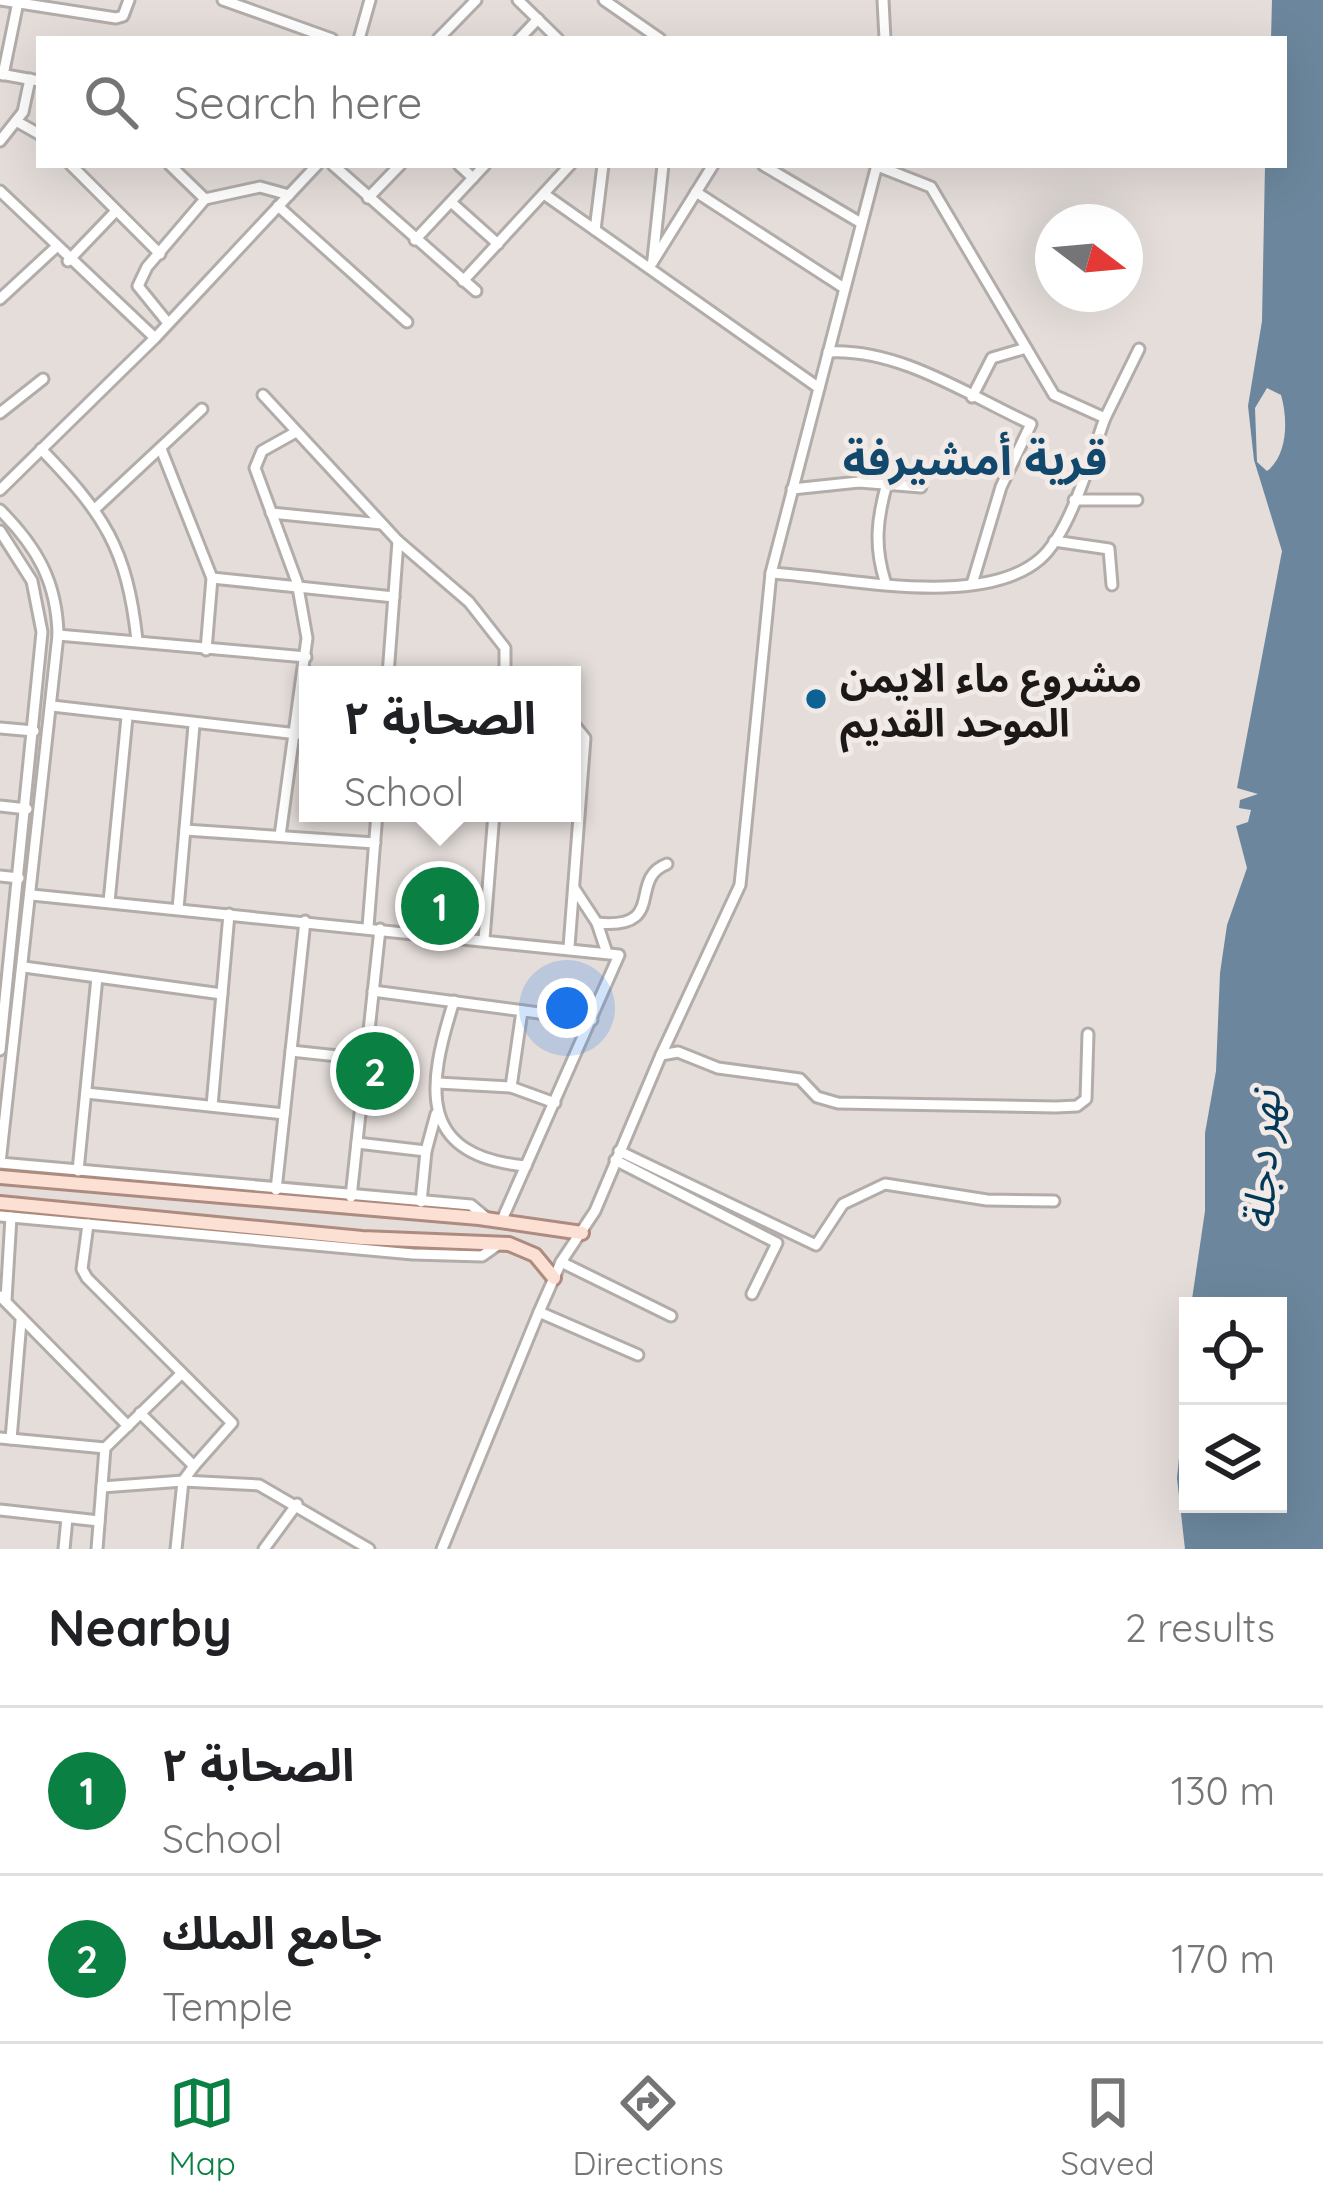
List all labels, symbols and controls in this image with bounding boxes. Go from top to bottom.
search box [36,36,1287,168]
icon: search [78,69,144,135]
text: Search here [174,74,422,130]
north arrow [1035,204,1143,312]
district label: قرية أمشيرفة [843,430,1107,486]
place label: مشروع ماء الايمن الموحد القديم [840,653,1142,753]
popup [299,666,581,822]
marker: مشروع ماء الايمن الموحد القديم [803,686,829,712]
text: الصحابة ٢ [344,689,536,745]
text: School [344,767,464,816]
pin: 1 [401,861,479,951]
your location [537,978,597,1038]
pin: 2 [336,1026,414,1116]
water label: نهر دجلة [1231,1087,1291,1231]
map controls [1179,1297,1287,1513]
button: locate [1179,1297,1287,1405]
button: layers [1179,1405,1287,1513]
text: Nearby [48,1595,232,1659]
text: 2 results [1125,1603,1275,1652]
text: الصحابة ٢ [162,1736,354,1792]
text: 1 [79,1766,95,1815]
text: 130 m [1171,1766,1275,1815]
text: School [162,1814,282,1863]
text: جامع الملك [162,1904,382,1960]
text: 2 [76,1934,98,1983]
text: 170 m [1171,1934,1275,1983]
text: Temple [162,1982,293,2031]
tab: Map [168,2070,236,2183]
tab: Directions [572,2070,724,2183]
tab: Saved [1061,2070,1155,2183]

